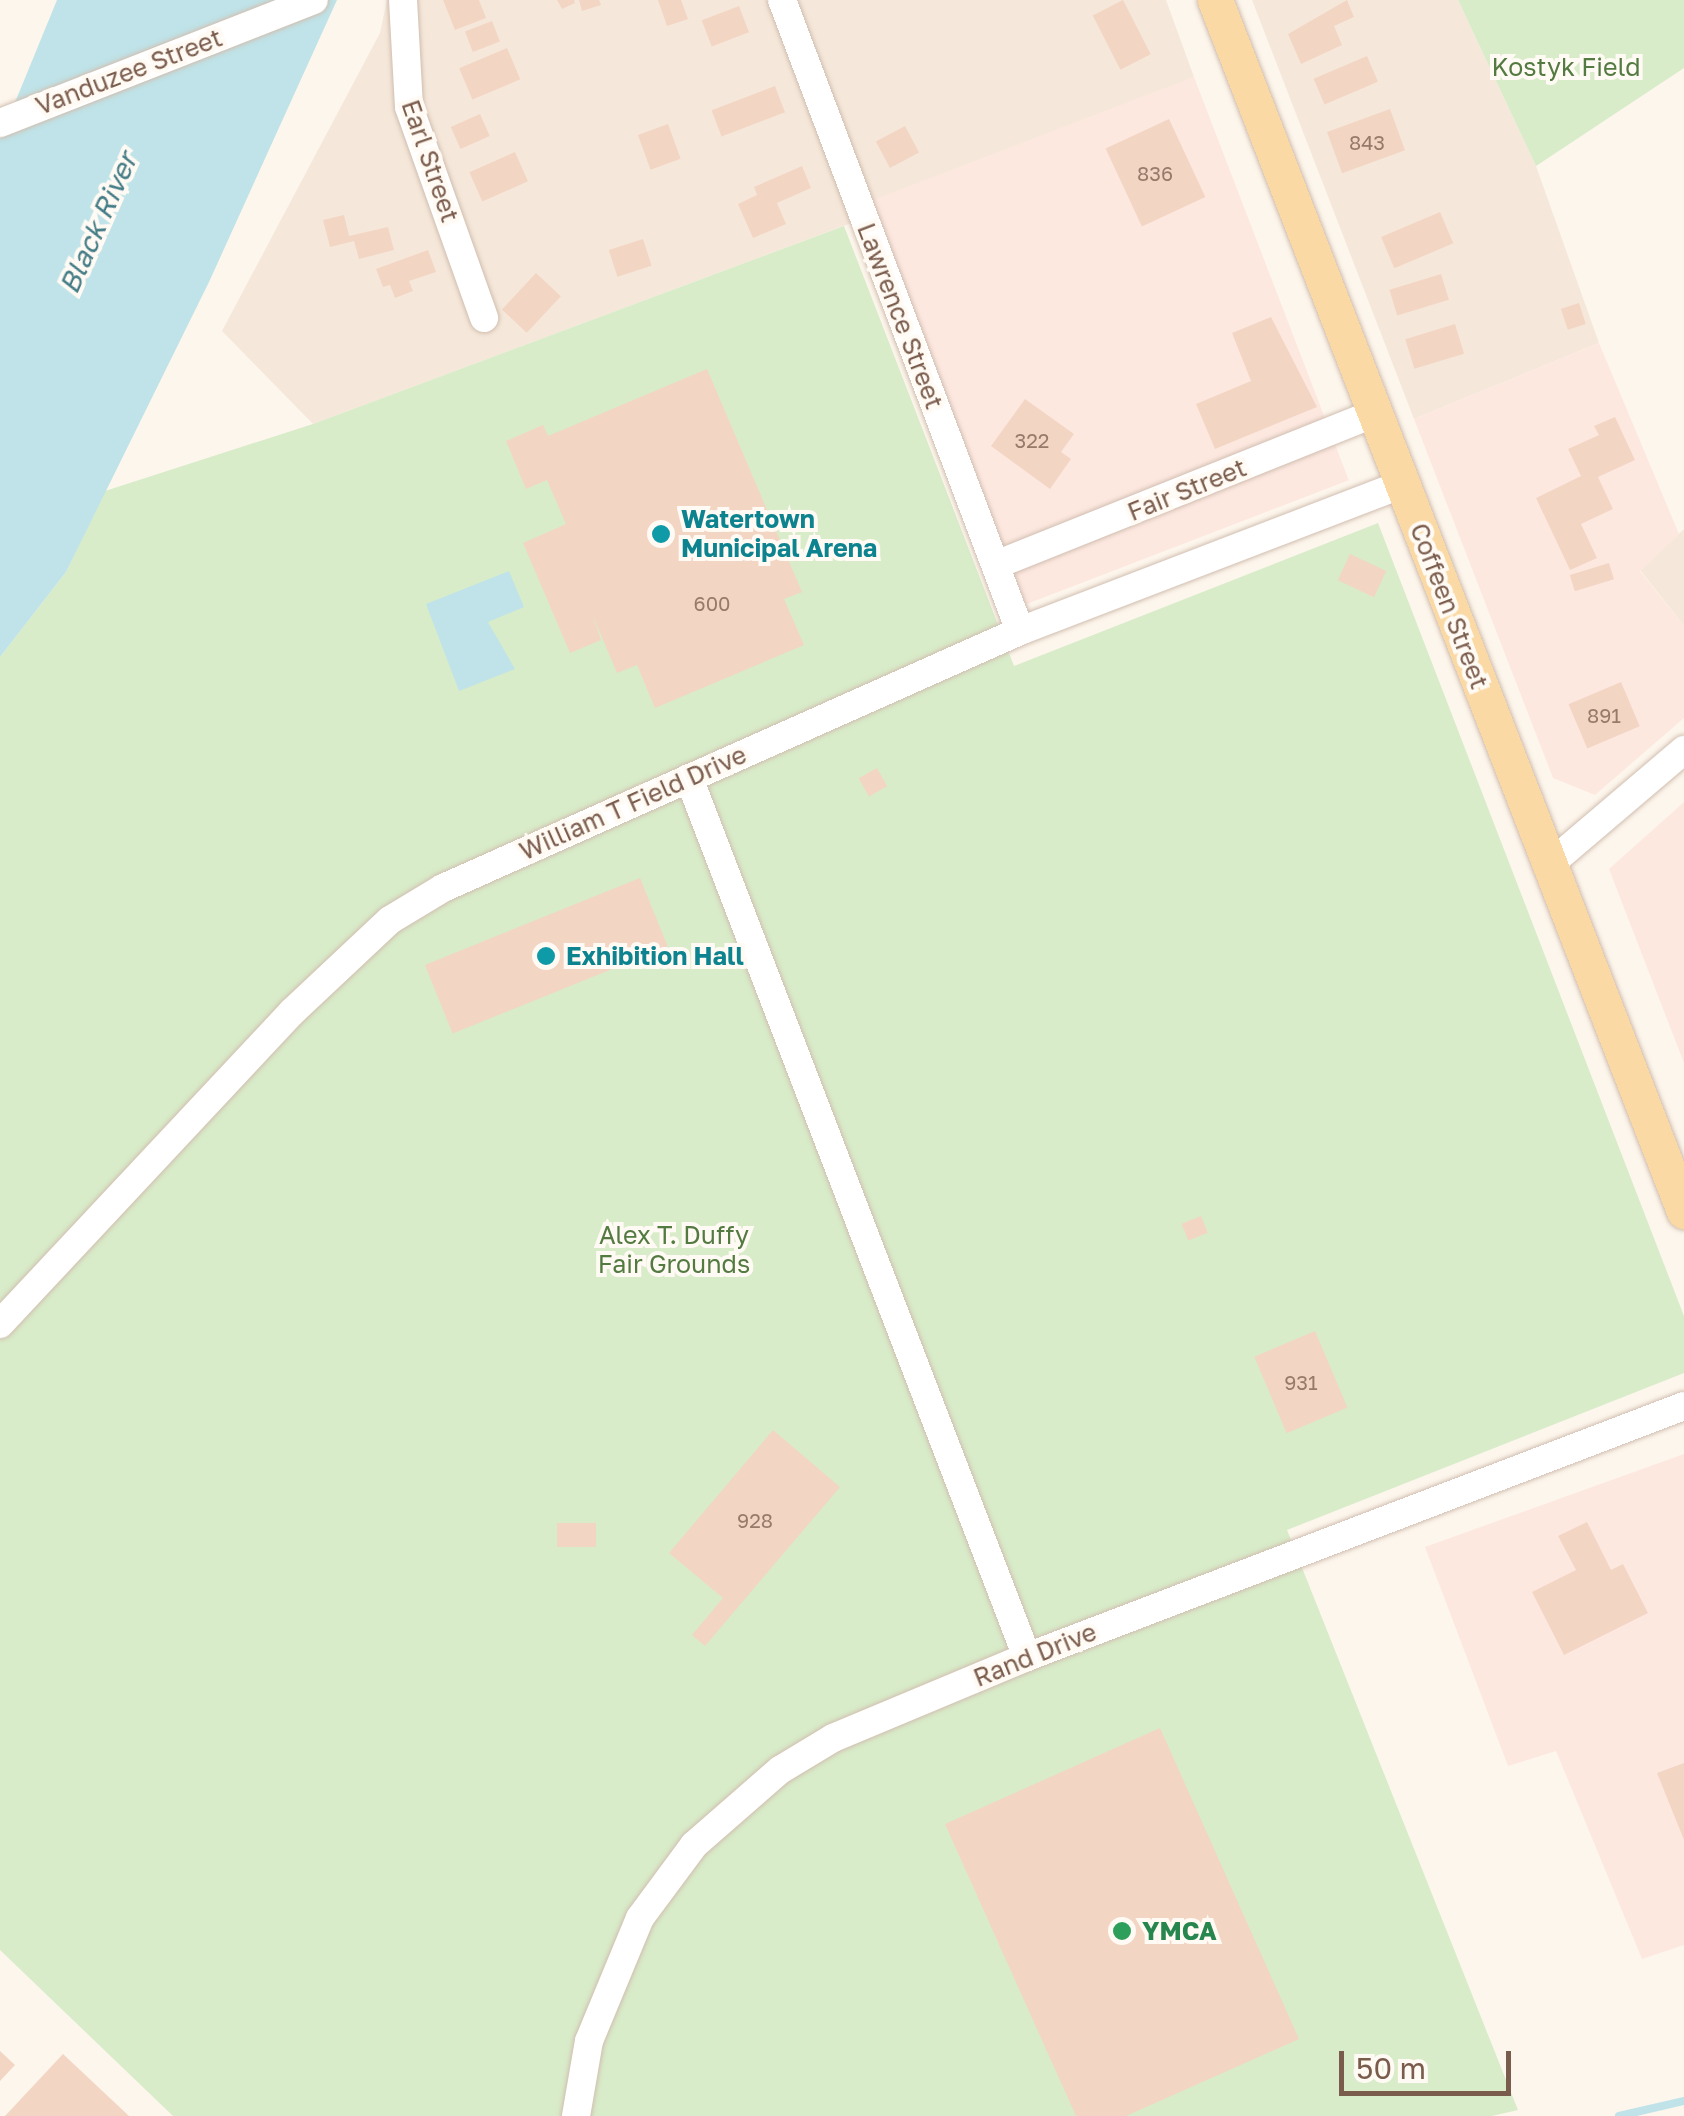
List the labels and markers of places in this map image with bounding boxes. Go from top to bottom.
place label: Watertown Municipal Arena [681,505,877,564]
marker: Watertown Municipal Arena [650,523,672,545]
place label: Exhibition Hall [566,941,744,971]
marker: Exhibition Hall [535,945,557,967]
place label: YMCA [1142,1916,1217,1946]
marker: YMCA [1111,1920,1133,1942]

